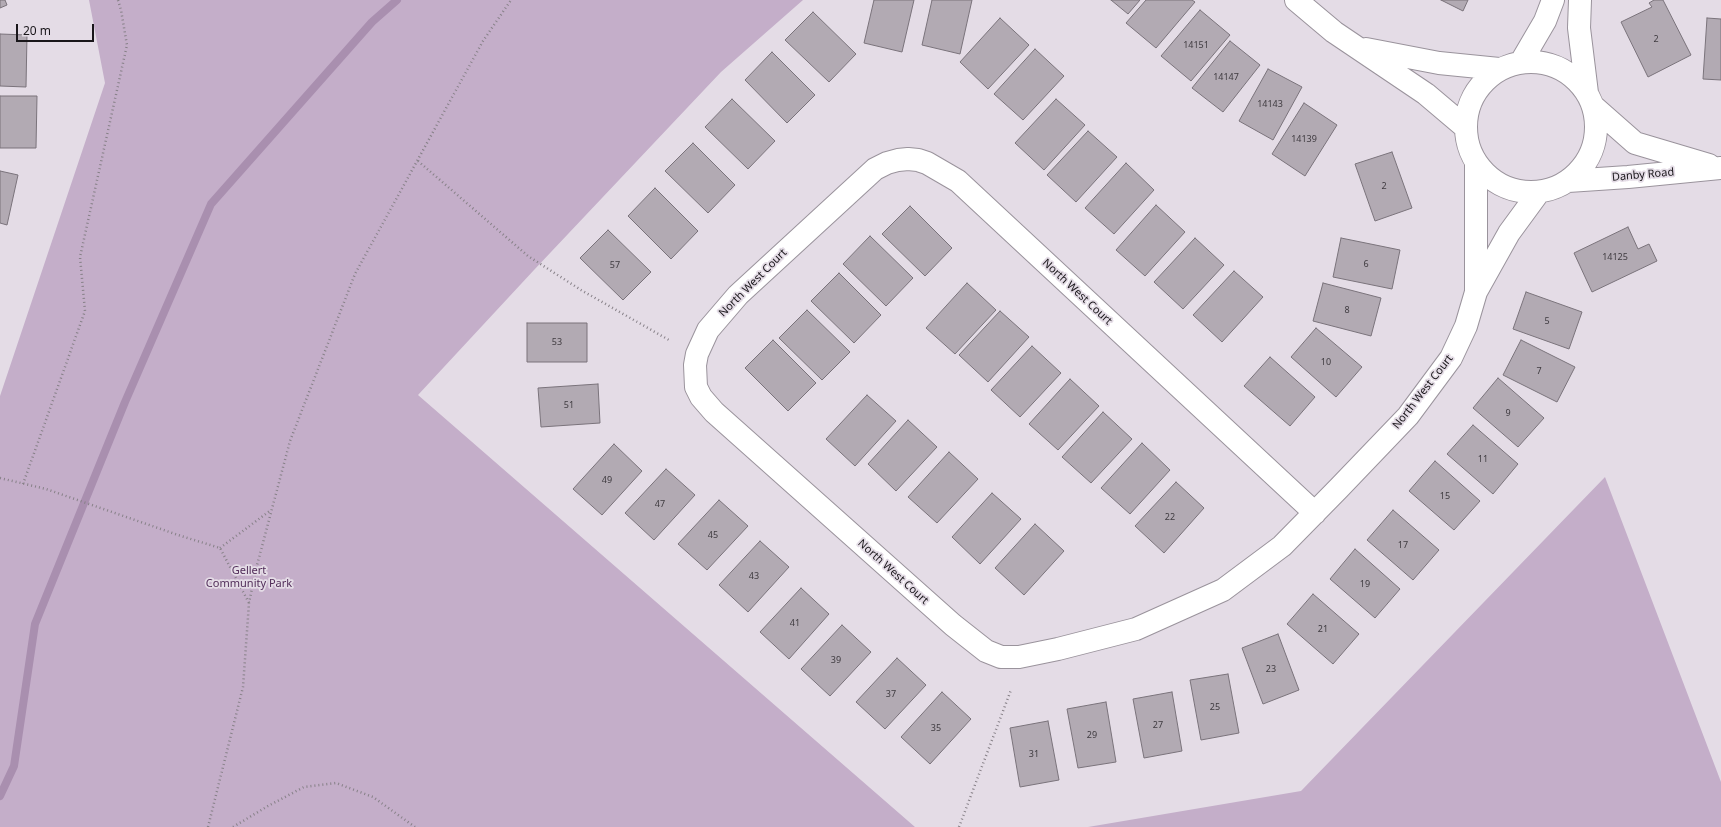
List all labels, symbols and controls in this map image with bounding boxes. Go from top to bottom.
scale bar [18,16,96,42]
text: 20 m [23,22,51,39]
house number: 2 [1653,34,1659,44]
house number: 14151 [1183,40,1209,50]
house number: 14147 [1213,72,1239,82]
house number: 14143 [1257,99,1283,109]
house number: 14139 [1291,134,1317,144]
street label: Danby Road [1611,166,1675,184]
house number: 2 [1381,181,1387,191]
street label: North West Court [716,246,790,320]
house number: 14125 [1602,252,1628,262]
street label: North West Court [1039,256,1115,328]
house number: 6 [1363,259,1369,269]
house number: 57 [610,260,620,270]
house number: 8 [1344,305,1350,315]
house number: 5 [1544,316,1550,326]
house number: 53 [552,337,562,347]
street label: North West Court [1390,352,1456,432]
house number: 10 [1321,357,1331,367]
house number: 7 [1536,366,1542,376]
house number: 51 [564,400,574,410]
house number: 9 [1505,408,1511,418]
house number: 11 [1478,454,1488,464]
house number: 49 [602,475,612,485]
house number: 15 [1440,491,1450,501]
house number: 47 [655,499,665,509]
house number: 22 [1165,512,1175,522]
house number: 45 [708,530,718,540]
street label: North West Court [855,537,931,607]
house number: 17 [1398,540,1408,550]
park label: Gellert Community Park [206,564,292,590]
house number: 43 [749,571,759,581]
house number: 19 [1360,579,1370,589]
house number: 41 [790,618,800,628]
house number: 21 [1318,624,1328,634]
house number: 39 [831,655,841,665]
house number: 23 [1266,664,1276,674]
house number: 37 [886,689,896,699]
house number: 25 [1210,702,1220,712]
house number: 27 [1153,720,1163,730]
house number: 35 [931,723,941,733]
house number: 29 [1087,730,1097,740]
house number: 31 [1029,749,1039,759]

